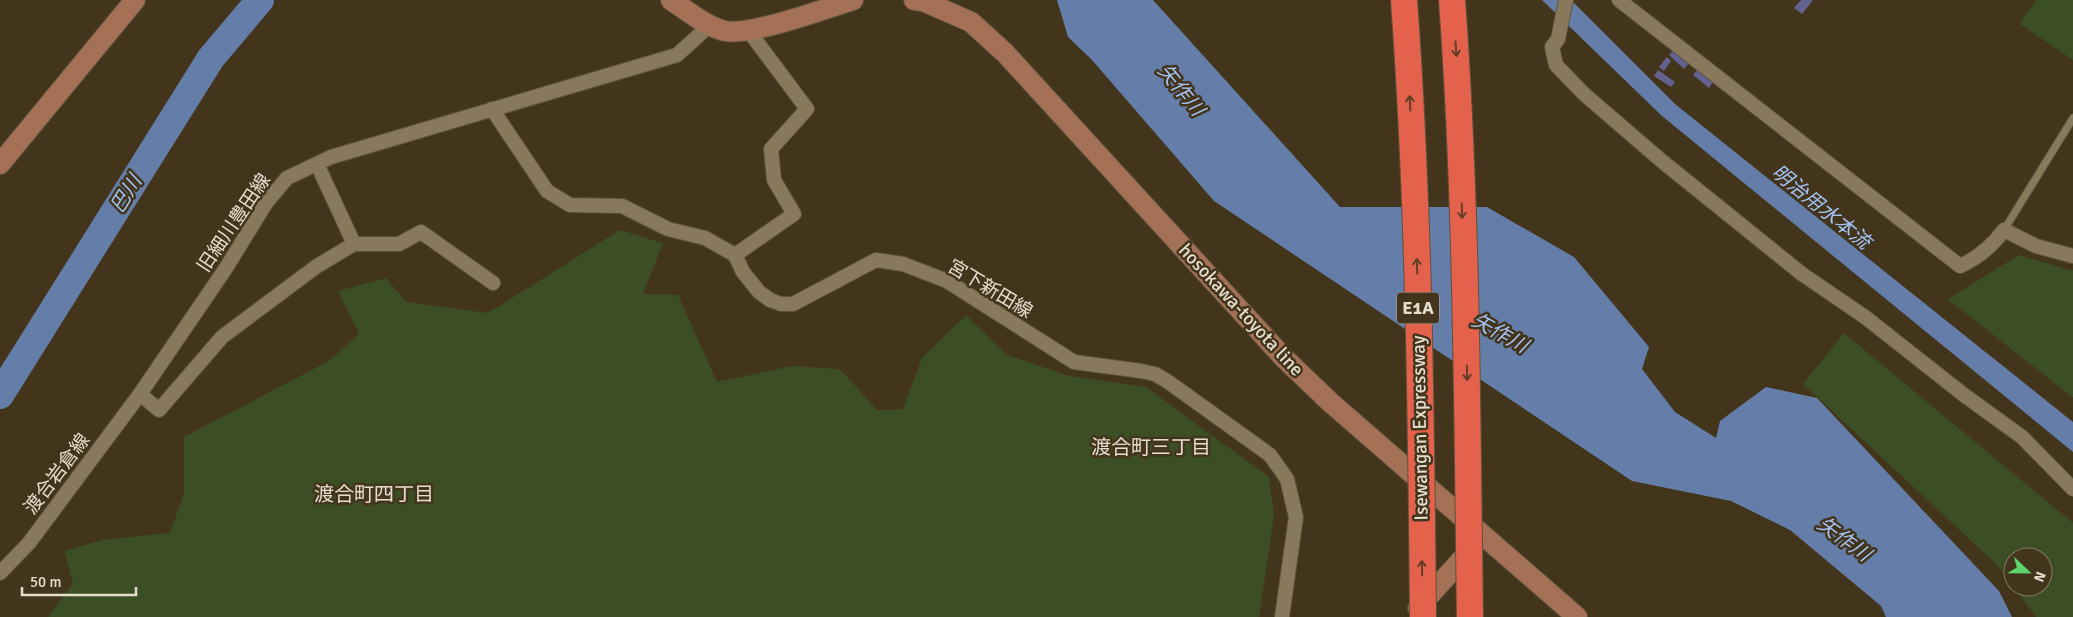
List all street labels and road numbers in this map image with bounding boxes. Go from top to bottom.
street label: 旧細川豊田線 [192,169,276,277]
street label: hosokawa-toyota line [1173,239,1309,381]
street label: 宮下新田線 [943,254,1037,324]
road number: E1A [1397,292,1439,324]
street label: Isewangan Expressway [1406,335,1434,521]
street label: 渡合岩倉線 [19,429,95,519]

